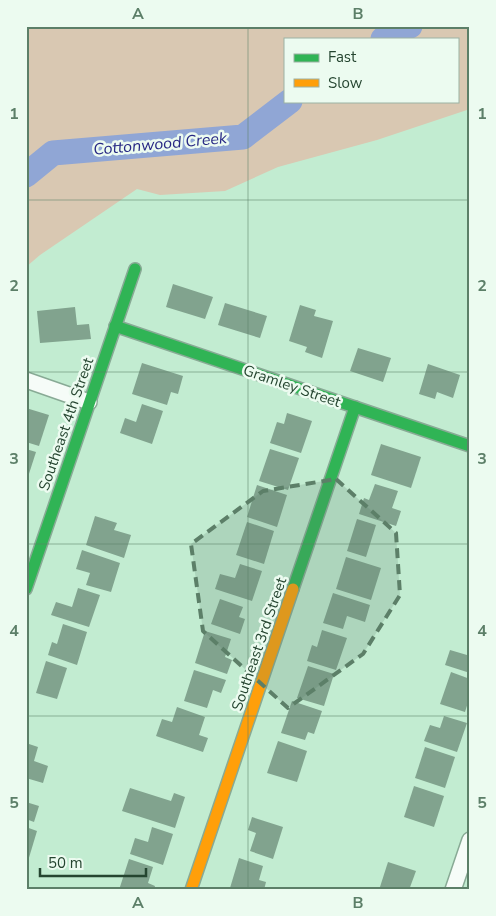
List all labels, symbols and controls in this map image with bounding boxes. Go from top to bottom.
text: A [132,3,144,25]
text: B [352,3,364,25]
legend [284,38,458,102]
text: Fast [328,47,357,67]
text: Slow [328,73,363,93]
text: 1 [9,103,19,125]
text: 1 [477,103,487,125]
water label: Cottonwood Creek [92,127,229,161]
text: 2 [9,275,19,297]
text: 2 [477,275,487,297]
street label: Southeast 4th Street [34,354,98,493]
street label: Gramley Street [241,360,344,412]
text: 3 [9,448,19,470]
text: 3 [477,448,487,470]
street label: Southeast 3rd Street [227,574,291,713]
text: 4 [9,620,19,642]
text: 4 [477,620,487,642]
text: 5 [9,792,19,814]
text: 5 [477,792,487,814]
scale bar [40,846,146,878]
text: 50 m [48,853,83,873]
text: A [132,892,144,914]
text: B [352,892,364,914]

